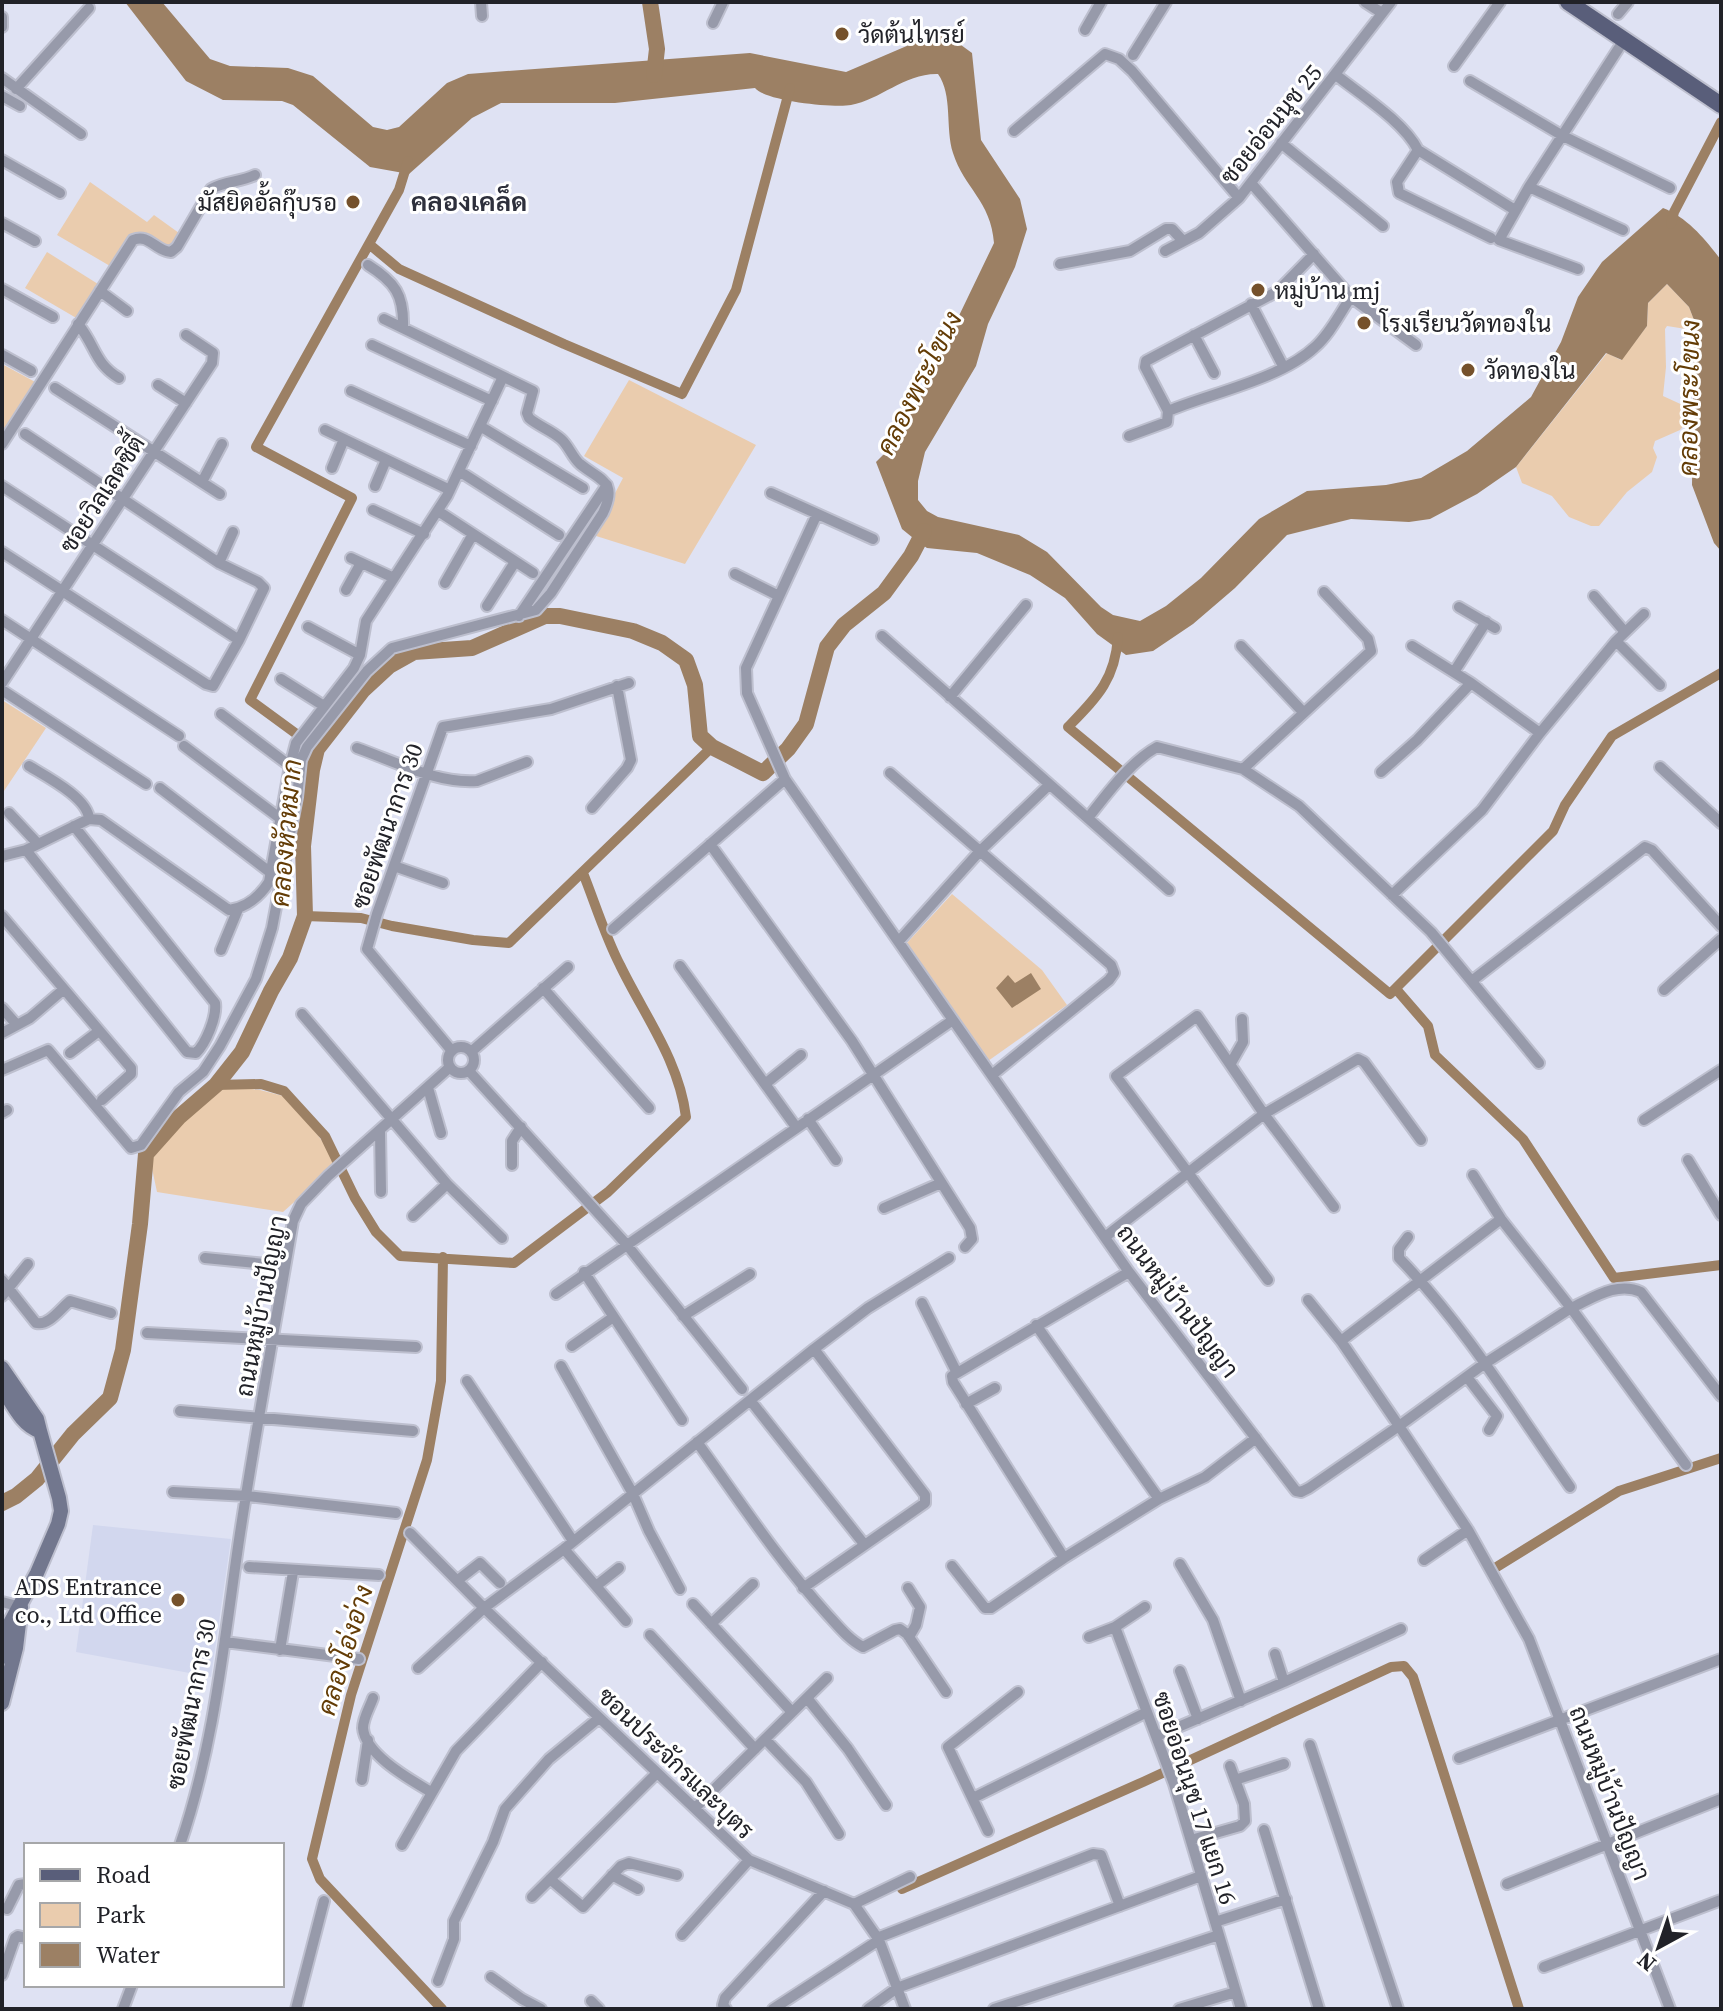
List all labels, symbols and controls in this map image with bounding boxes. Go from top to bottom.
place label: วัดต้นไทรย์ [858,18,965,51]
marker: วัดต้นไทรย์ [833,25,851,43]
street label: ซอยอ่อนนุช 25 [1212,57,1330,191]
place label: มัสยิดอั้ลกุ๊บรอ [197,181,337,219]
district label: คลองเคล็ด [411,184,527,220]
marker: มัสยิดอั้ลกุ๊บรอ [344,193,362,211]
place label: หมู่บ้าน mj [1274,274,1380,308]
marker: หมู่บ้าน mj [1249,281,1267,299]
water label: คลองพระโขนง [867,305,971,461]
place label: โรงเรียนวัดทองใน [1378,307,1551,340]
marker: โรงเรียนวัดทองใน [1355,314,1373,332]
water label: คลองพระโขนง [1670,319,1708,477]
place label: วัดทองใน [1484,354,1576,387]
marker: วัดทองใน [1459,361,1477,379]
street label: ซอยวิลเลตซิตี้ [47,425,153,559]
street label: ซอยพัฒนาการ 30 [343,739,431,913]
water label: คลองหัวหมาก [262,758,310,908]
street label: ถนนหมู่บ้านปัญญา [227,1212,296,1400]
street label: ถนนหมู่บ้านปัญญา [1109,1218,1247,1385]
place label: ADS Entrance co., Ltd Office [14,1570,162,1631]
water label: คลองโอ่งอ่าง [308,1580,382,1720]
marker: ADS Entrance co., Ltd Office [169,1591,187,1609]
street label: ซอยพัฒนาการ 30 [158,1616,224,1792]
street label: ซอนประจักรและบุตร [591,1680,761,1846]
street label: ซอยอ่อนนุช 17 แยก 16 [1145,1687,1245,1909]
street label: ถนนหมู่บ้านปัญญา [1561,1701,1658,1885]
legend [24,1843,284,1987]
text: Road [96,1858,151,1891]
text: Park [96,1898,146,1931]
north arrow [1619,1907,1699,1987]
text: Water [96,1938,160,1971]
text: N [1630,1946,1662,1979]

